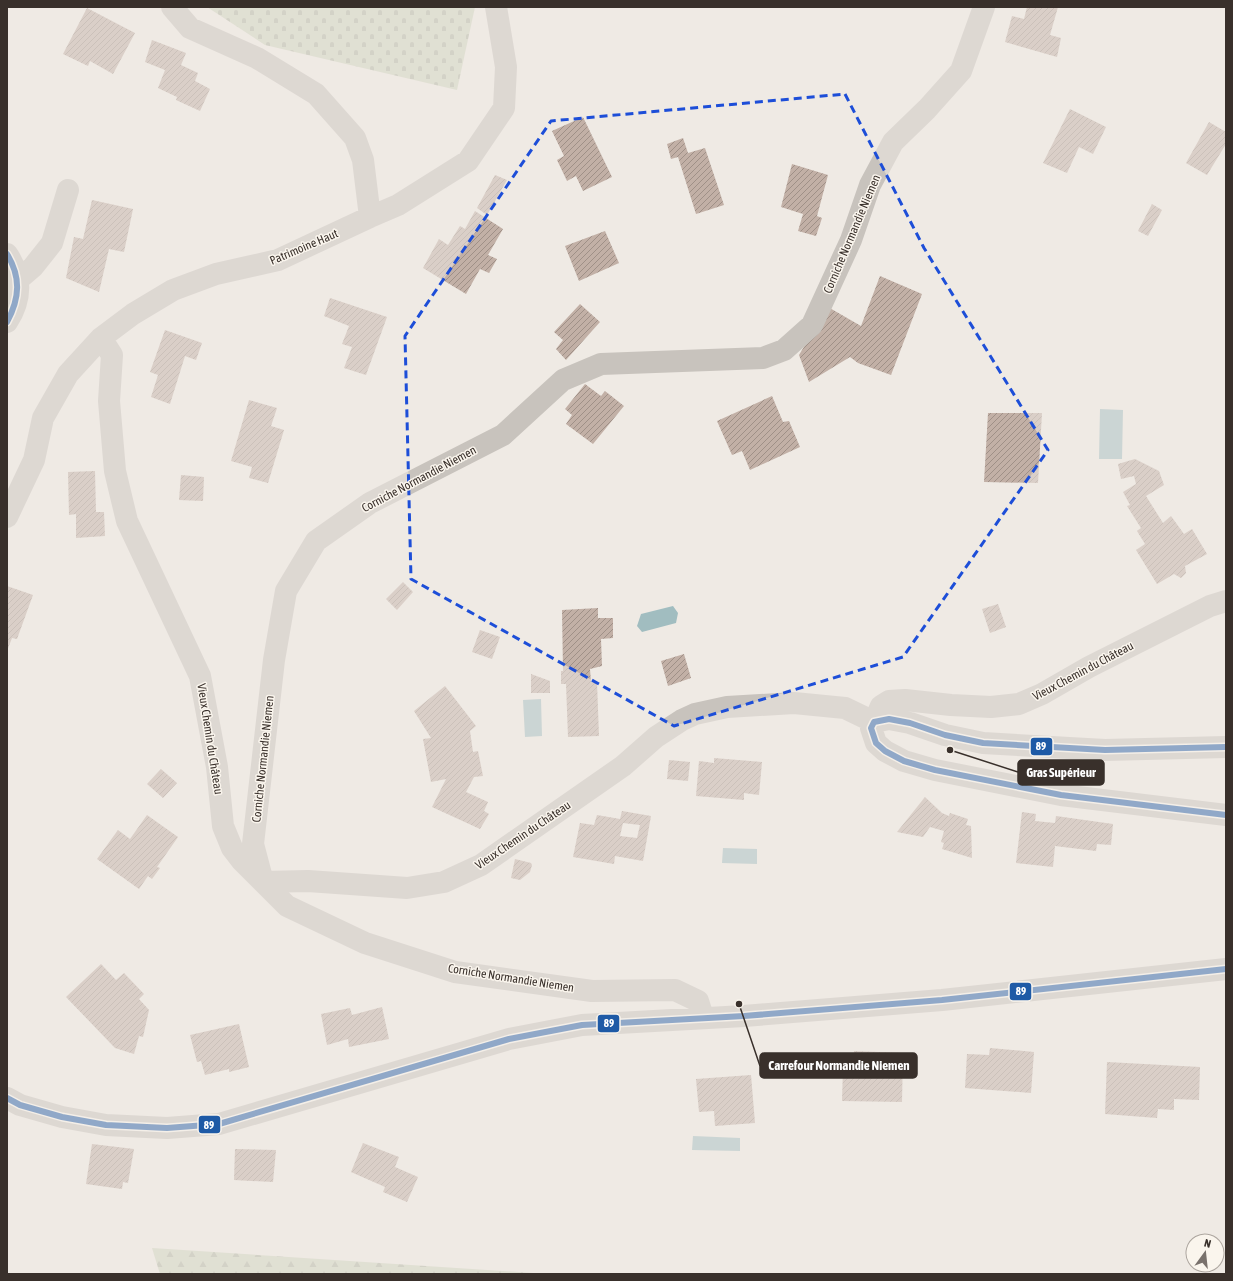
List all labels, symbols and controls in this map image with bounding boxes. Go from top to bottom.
street label: Corniche Normandie Niemen [821,173,883,295]
street label: Patrimoine Haut [268,226,341,268]
street label: Corniche Normandie Niemen [359,443,479,515]
street label: Vieux Chemin du Château [1030,638,1136,703]
street label: Vieux Chemin du Château [194,683,226,796]
street label: Corniche Normandie Niemen [249,695,277,823]
line badge: 89 [1030,737,1053,756]
text: 89 [1036,740,1046,752]
callout: Gras Supérieur [1018,760,1104,785]
text: Gras Supérieur [1026,765,1097,780]
street label: Vieux Chemin du Château [473,798,574,872]
street label: Corniche Normandie Niemen [447,961,575,995]
line badge: 89 [1009,982,1032,1001]
text: 89 [1016,985,1026,997]
line badge: 89 [597,1014,620,1033]
text: 89 [604,1017,614,1029]
callout: Carrefour Normandie Niemen [760,1053,917,1078]
text: Carrefour Normandie Niemen [768,1058,910,1073]
line badge: 89 [198,1115,221,1134]
text: 89 [204,1119,214,1131]
north arrow [1185,1233,1225,1273]
text: N [1203,1237,1212,1250]

